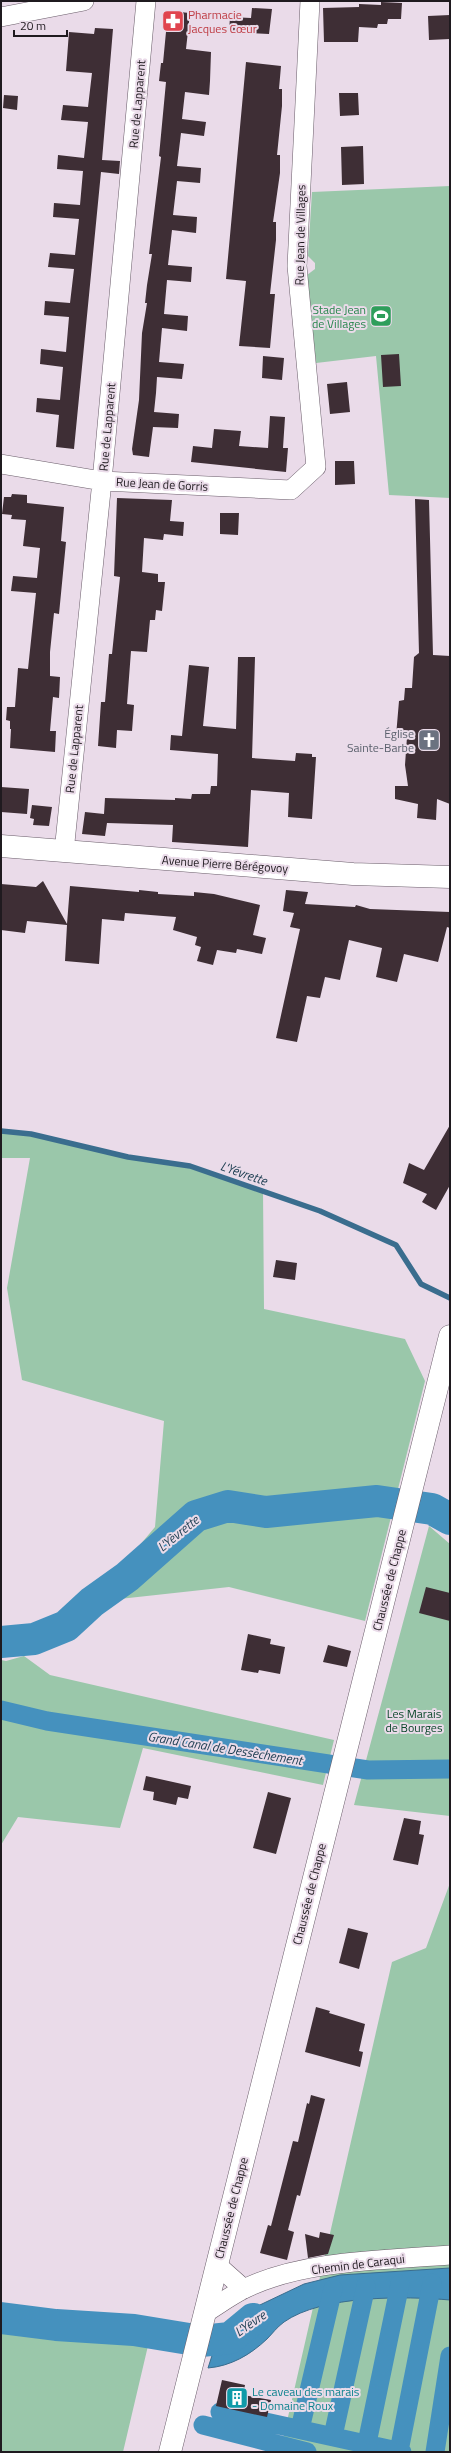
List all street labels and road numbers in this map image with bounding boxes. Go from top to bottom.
street label: Rue de Lapparent [124,58,150,149]
street label: Rue Jean de Villages [290,184,310,286]
street label: Rue de Lapparent [94,381,120,472]
street label: Rue Jean de Gorris [115,472,209,496]
street label: Rue de Lapparent [60,703,88,794]
street label: Avenue Pierre Bérégovoy [161,850,289,878]
street label: Chaussée de Chappe [367,1527,411,1633]
street label: Chaussée de Chappe [287,1841,331,1947]
street label: Chaussée de Chappe [209,2155,253,2261]
street label: Chemin de Caraqui [310,2249,406,2279]

